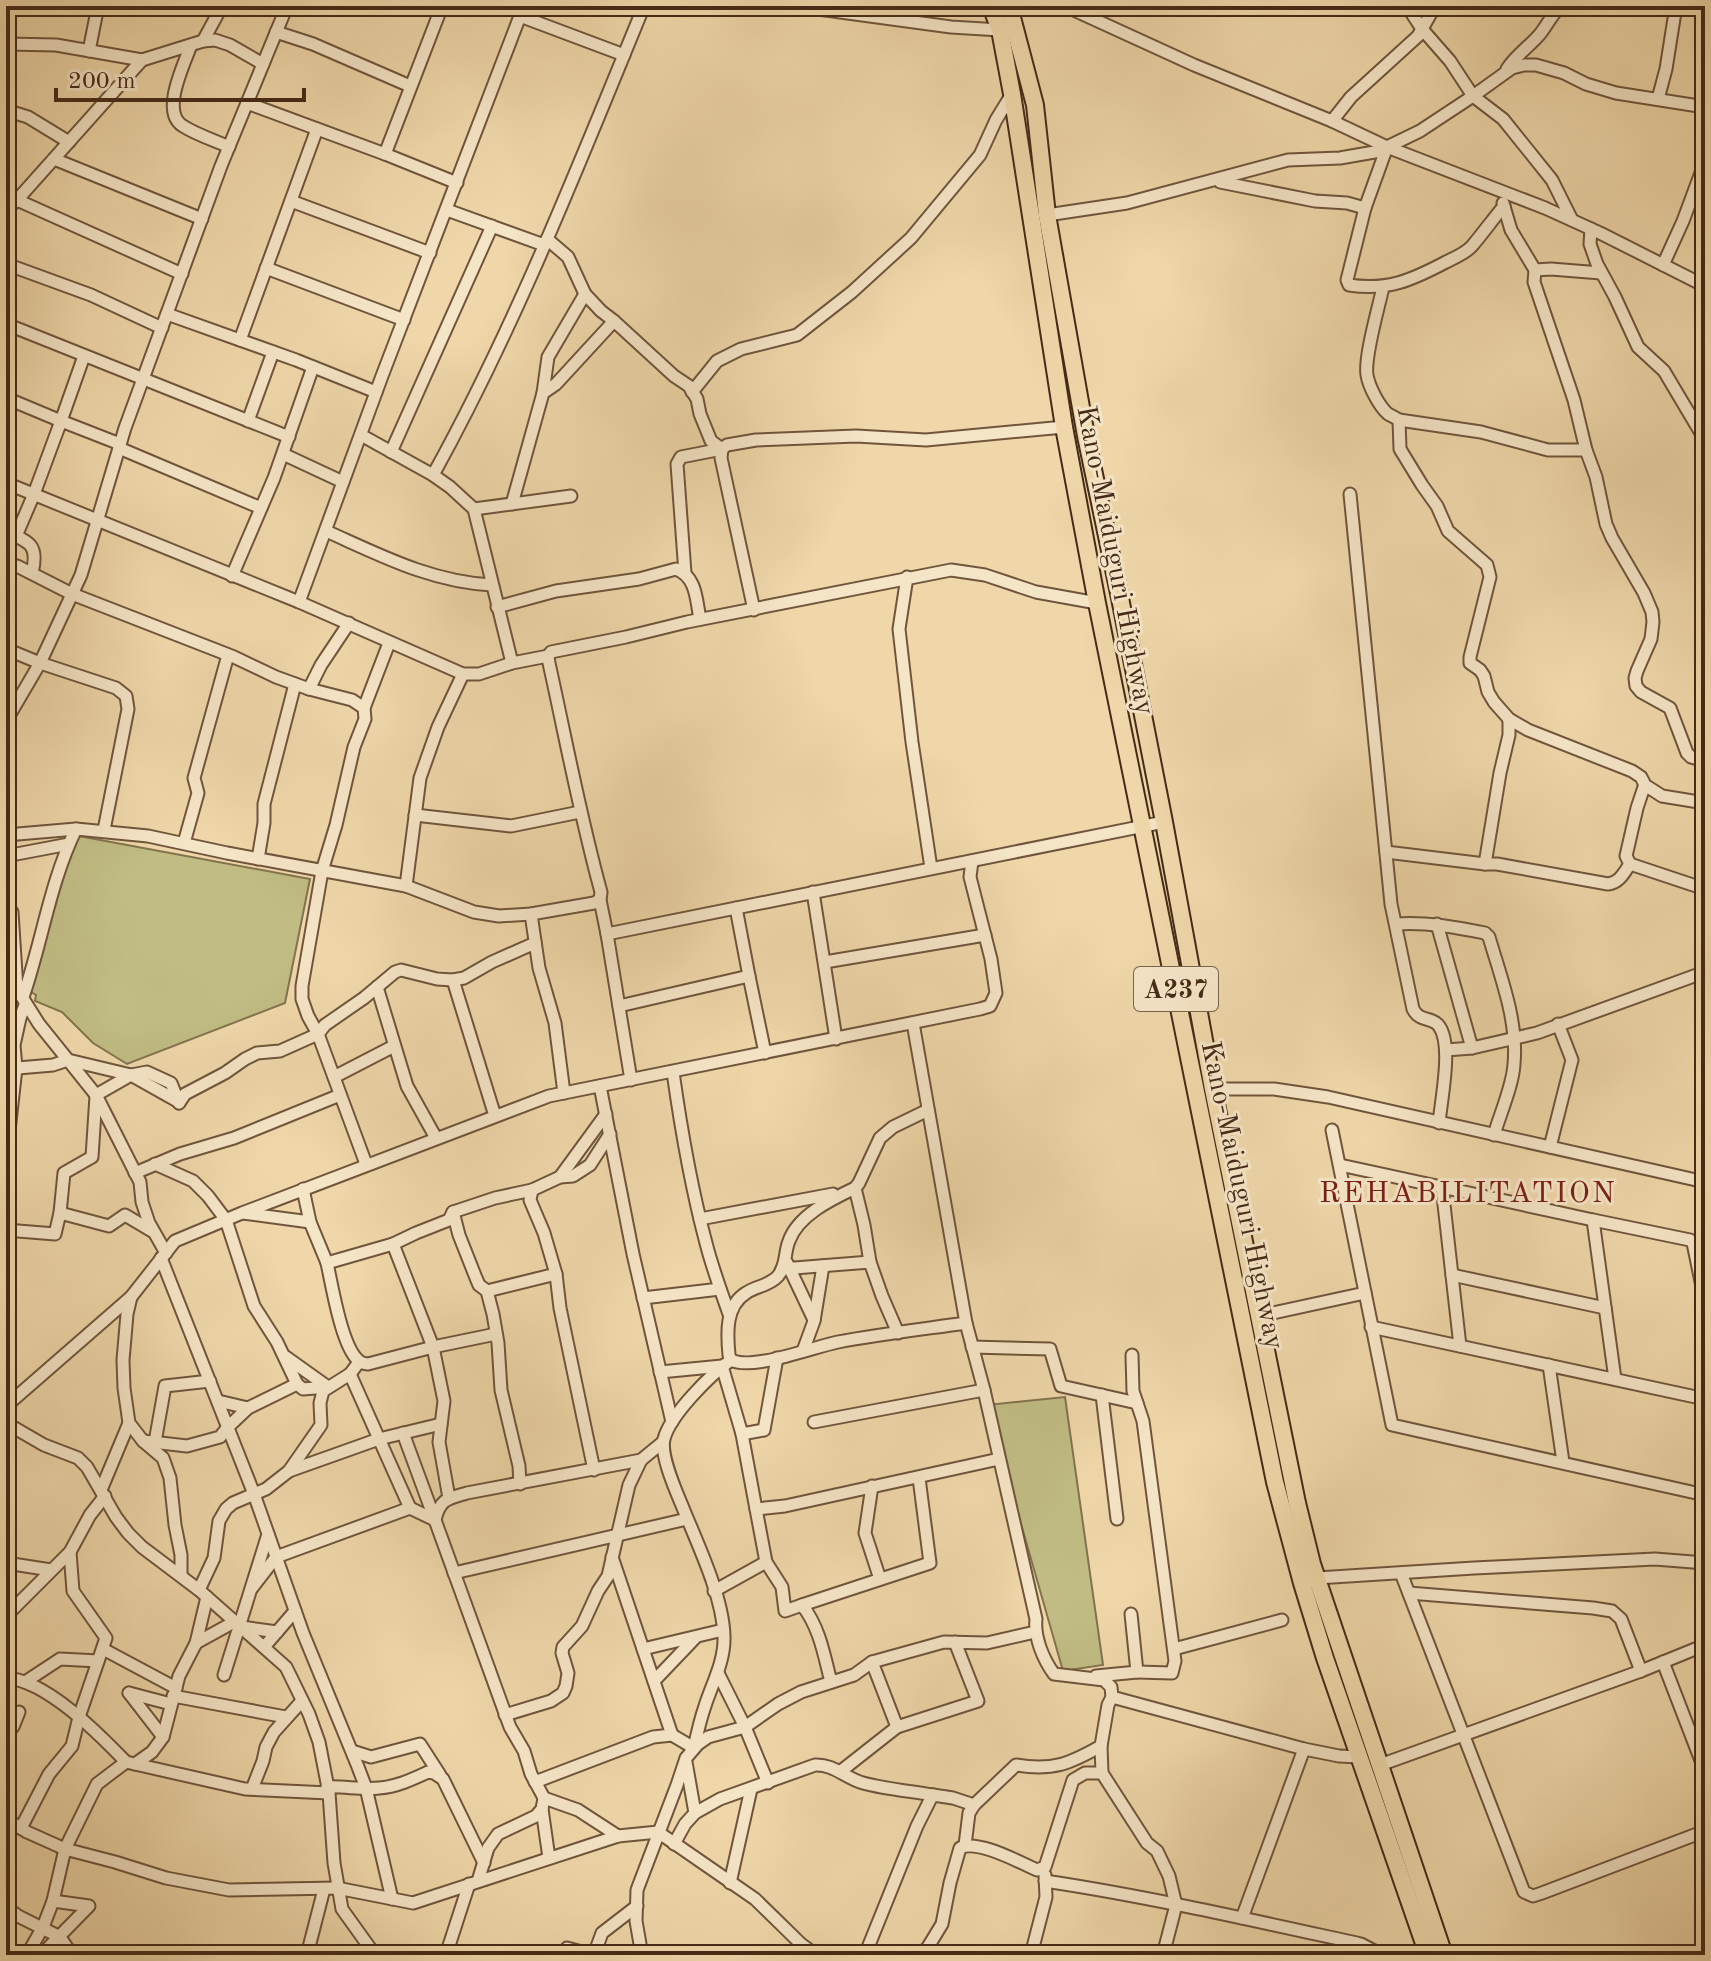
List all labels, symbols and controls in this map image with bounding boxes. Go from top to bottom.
scale bar [56,52,304,102]
text: 200 m [68,70,136,94]
street label: Kano-Maiduguri Highway [1070,403,1158,718]
road number: A237 [1134,967,1218,1011]
street label: Kano-Maiduguri Highway [1195,1039,1288,1353]
district label: REHABILITATION [1319,1179,1617,1209]

